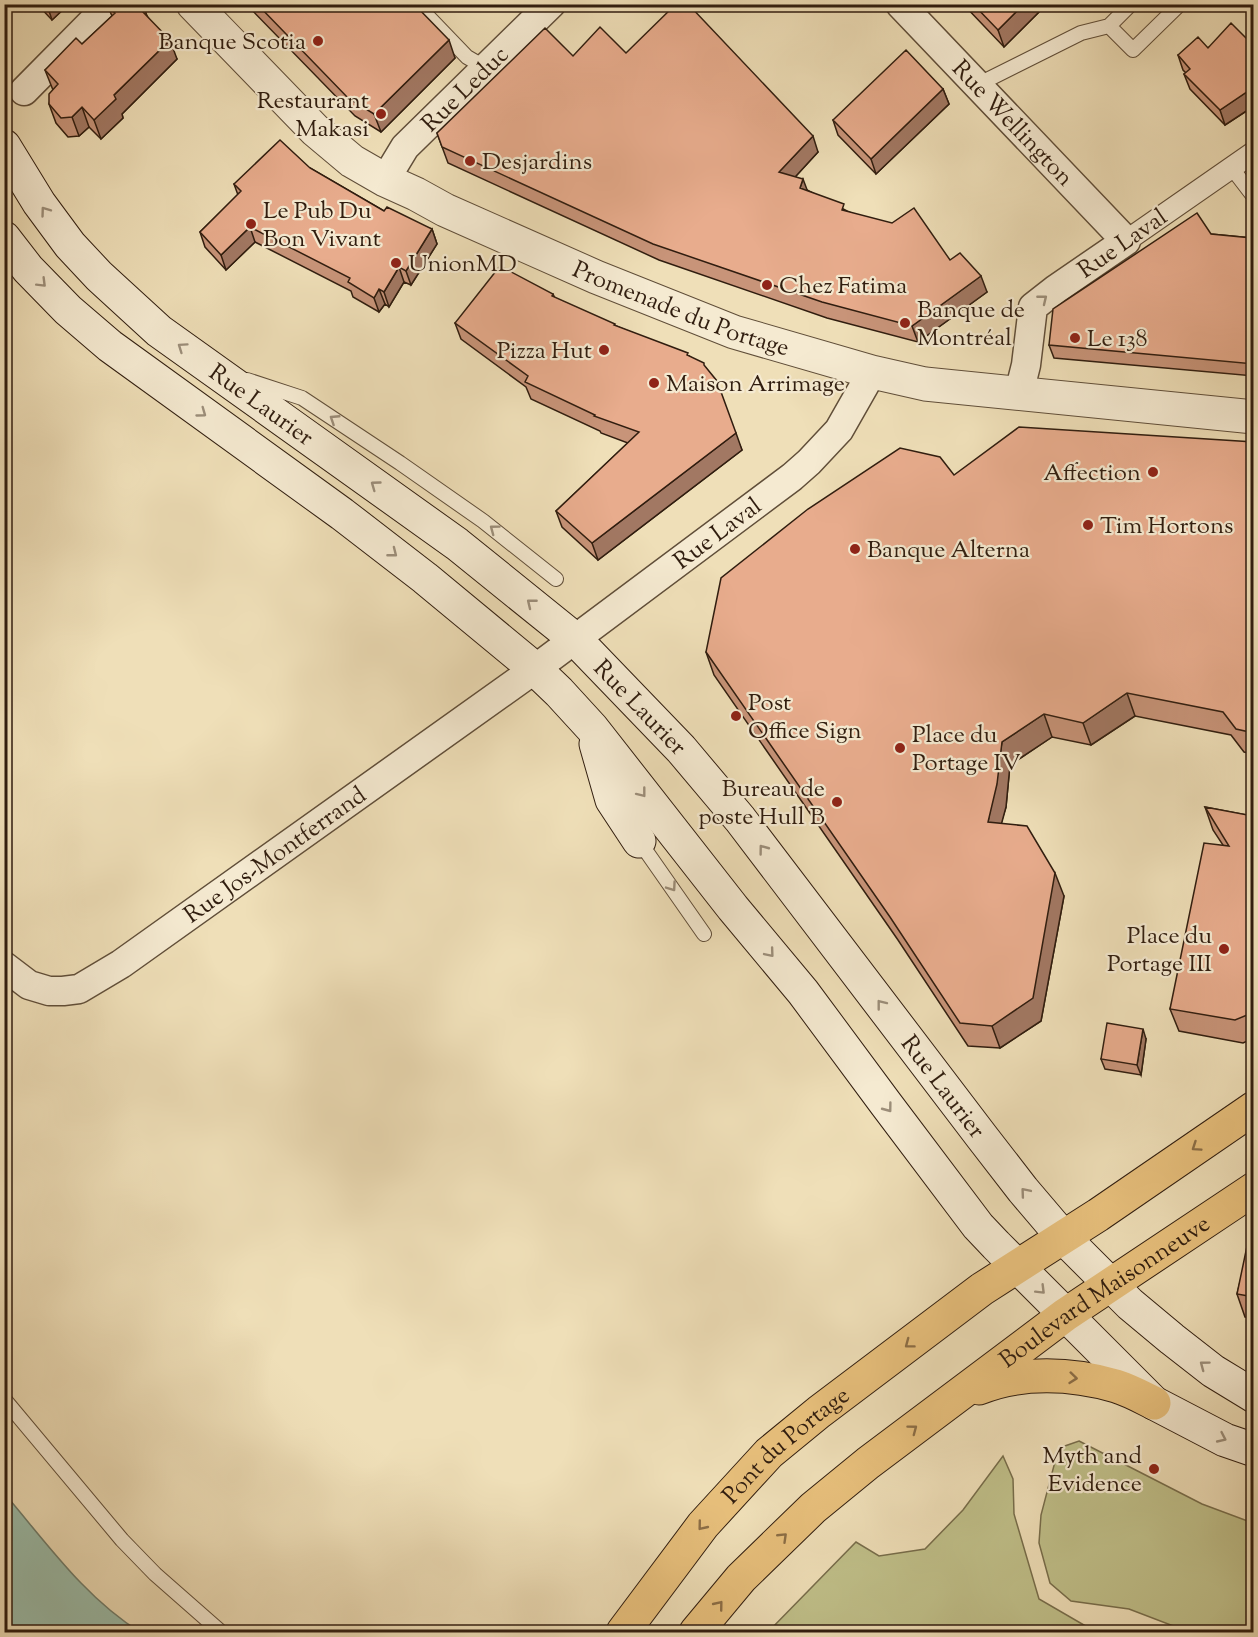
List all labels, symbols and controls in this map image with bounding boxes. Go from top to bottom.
place label: Banque Scotia [158,26,306,60]
marker: Banque Scotia [311,34,325,48]
street label: Rue Leduc [415,39,517,141]
street label: Rue Wellington [943,53,1080,195]
place label: Restaurant Makasi [257,85,369,147]
marker: Restaurant Makasi [374,107,388,121]
place label: Desjardins [482,146,592,180]
marker: Desjardins [463,154,477,168]
place label: Le Pub Du Bon Vivant [263,195,381,257]
street label: Rue Laval [1072,201,1175,288]
one-way arrow [41,206,52,217]
marker: Le Pub Du Bon Vivant [244,217,258,231]
place label: UnionMD [408,248,517,282]
street label: Promenade du Portage [567,254,793,366]
marker: UnionMD [389,256,403,270]
place label: Chez Fatima [779,270,907,304]
one-way arrow [35,276,45,287]
marker: Chez Fatima [760,278,774,292]
place label: Banque de Montréal [917,294,1025,356]
one-way arrow [1036,295,1047,306]
marker: Banque de Montréal [898,316,912,330]
place label: Le 138 [1087,323,1148,357]
marker: Le 138 [1068,331,1082,345]
place label: Pizza Hut [497,335,592,369]
one-way arrow [178,343,189,354]
marker: Pizza Hut [597,343,611,357]
street label: Rue Laurier [201,357,320,455]
place label: Maison Arrimage [666,368,845,402]
marker: Maison Arrimage [647,376,661,390]
one-way arrow [195,406,206,417]
one-way arrow [330,415,341,426]
place label: Affection [1043,457,1141,491]
marker: Affection [1146,465,1160,479]
one-way arrow [371,481,382,492]
street label: Rue Laval [667,490,770,579]
place label: Tim Hortons [1100,510,1234,544]
marker: Tim Hortons [1081,518,1095,532]
one-way arrow [490,526,501,537]
place label: Banque Alterna [867,534,1030,568]
marker: Banque Alterna [848,542,862,556]
one-way arrow [386,546,397,557]
one-way arrow [527,599,538,610]
street label: Rue Laurier [585,653,693,764]
place label: Post Office Sign [748,687,862,749]
marker: Post Office Sign [729,709,743,723]
place label: Place du Portage IV [912,719,1021,781]
marker: Place du Portage IV [893,741,907,755]
place label: Bureau de poste Hull B [698,773,825,835]
street label: Rue Jos-Montferrand [178,779,374,933]
one-way arrow [635,786,646,797]
marker: Bureau de poste Hull B [830,795,844,809]
one-way arrow [759,845,770,856]
one-way arrow [665,881,676,892]
place label: Place du Portage III [1107,920,1212,982]
marker: Place du Portage III [1217,942,1231,956]
one-way arrow [763,946,774,957]
one-way arrow [877,1000,888,1011]
street label: Rue Laurier [892,1029,992,1146]
one-way arrow [881,1101,892,1112]
one-way arrow [1192,1140,1203,1151]
one-way arrow [1021,1188,1032,1199]
street label: Boulevard Maisonneuve [993,1208,1217,1377]
one-way arrow [1033,1283,1044,1294]
one-way arrow [904,1336,915,1347]
one-way arrow [1200,1361,1211,1372]
one-way arrow [1068,1371,1077,1384]
street label: Pont du Portage [715,1380,857,1512]
one-way arrow [906,1426,917,1437]
one-way arrow [1215,1430,1226,1442]
place label: Myth and Evidence [1042,1440,1142,1502]
marker: Myth and Evidence [1147,1462,1161,1476]
one-way arrow [699,1519,710,1530]
one-way arrow [777,1533,787,1544]
one-way arrow [711,1601,722,1612]

